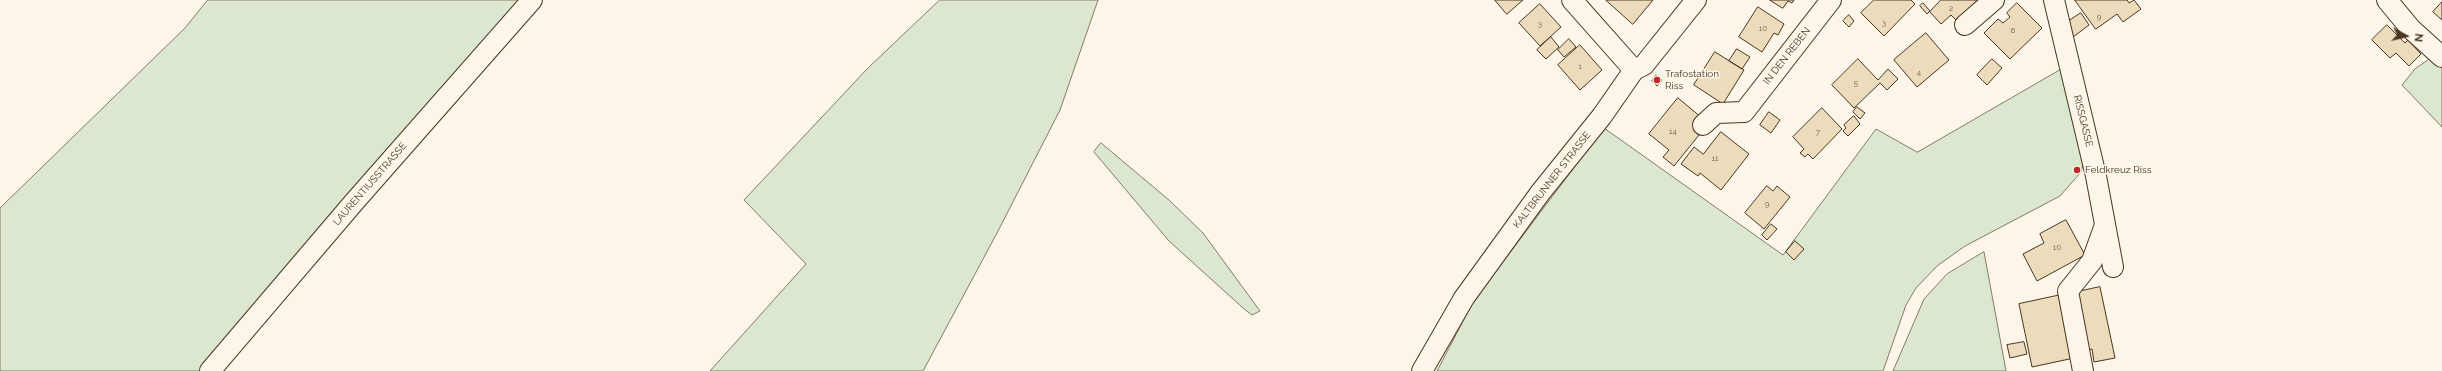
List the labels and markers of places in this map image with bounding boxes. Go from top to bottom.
place label: Trafostation Riss [1665,68,1719,92]
marker: Trafostation Riss [1652,75,1662,85]
place label: Feldkreuz Riss [2085,164,2152,176]
marker: Feldkreuz Riss [2072,165,2082,175]

